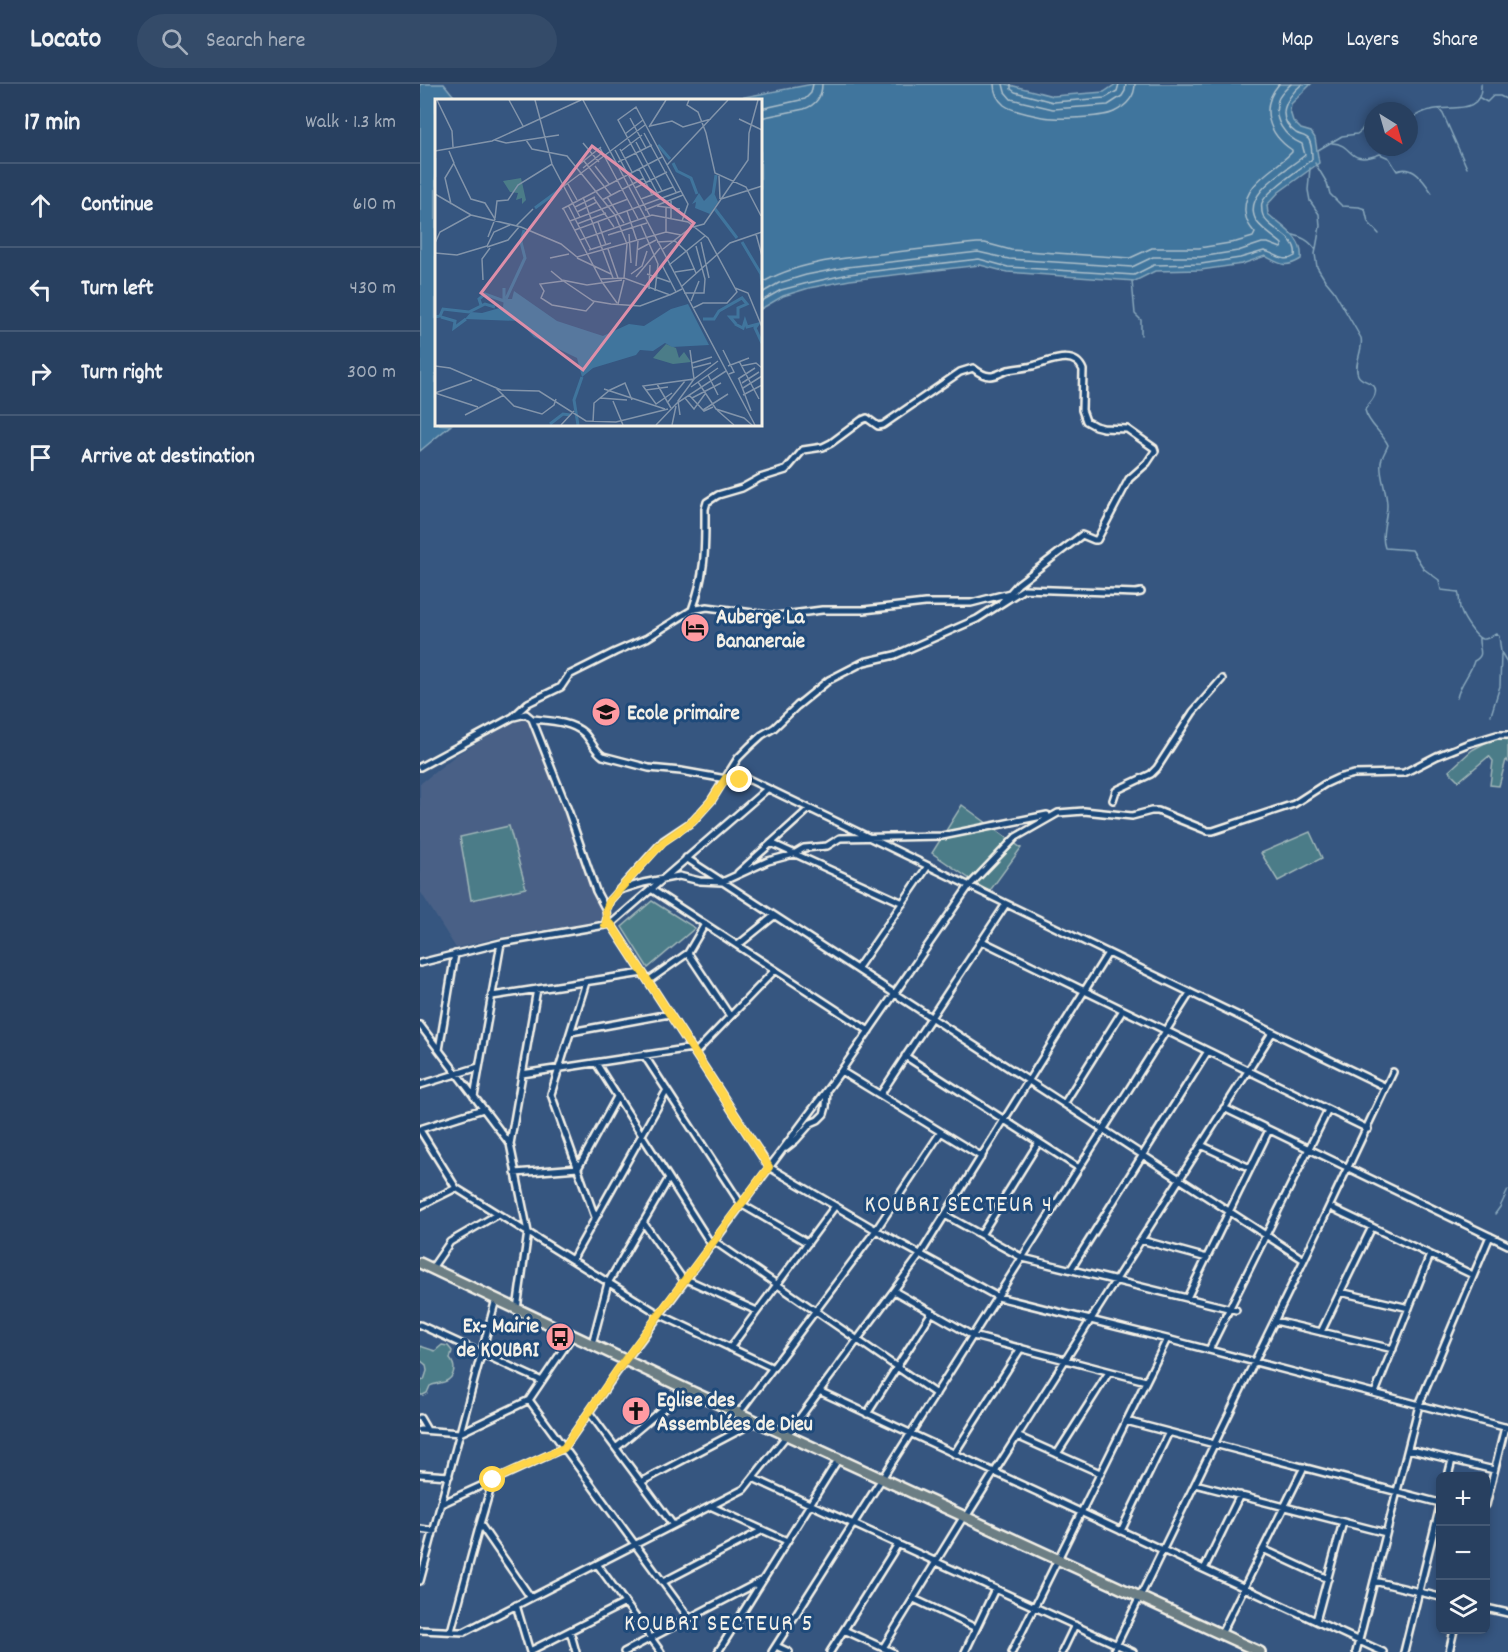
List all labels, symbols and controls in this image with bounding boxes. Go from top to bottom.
search box [137,14,557,68]
text: Locato [30,21,101,61]
icon: search [158,25,191,58]
text: Search here [206,26,306,57]
text: Map [1282,26,1313,56]
text: Layers [1346,26,1399,56]
text: Share [1432,26,1478,56]
inset map [435,99,762,426]
north arrow [1364,102,1418,156]
text: 17 min [24,105,80,142]
text: Walk · 1.3 km [305,109,396,137]
icon: ahead [24,189,57,222]
text: Continue [81,190,153,221]
text: 610 m [353,191,396,219]
icon: left [24,273,57,306]
text: Turn left [81,274,153,305]
text: 430 m [350,275,396,303]
icon: right [24,357,57,390]
text: Turn right [81,358,163,389]
text: 300 m [347,359,396,387]
icon: arrive [24,441,57,474]
text: Arrive at destination [81,442,255,473]
place label: Auberge La Bananeraie [716,604,805,658]
hotel icon: Auberge La Bananeraie [679,612,711,644]
school or university icon: Ecole primaire [590,696,622,728]
place label: Ecole primaire [627,700,740,730]
route end [726,766,752,792]
district label: KOUBRI SECTEUR 4 [865,1189,1053,1223]
place label: Ex- Mairie de KOUBRI [457,1313,539,1367]
bus stop icon: Ex- Mairie de KOUBRI [544,1321,576,1353]
place label: Eglise des Assemblées de Dieu [657,1387,813,1441]
church icon: Eglise des Assemblées de Dieu [620,1395,652,1427]
route start [479,1466,505,1492]
map controls [1436,1472,1490,1634]
button: + [1436,1472,1490,1526]
button: − [1436,1526,1490,1580]
button: layers [1436,1580,1490,1634]
district label: KOUBRI SECTEUR 5 [624,1608,814,1642]

